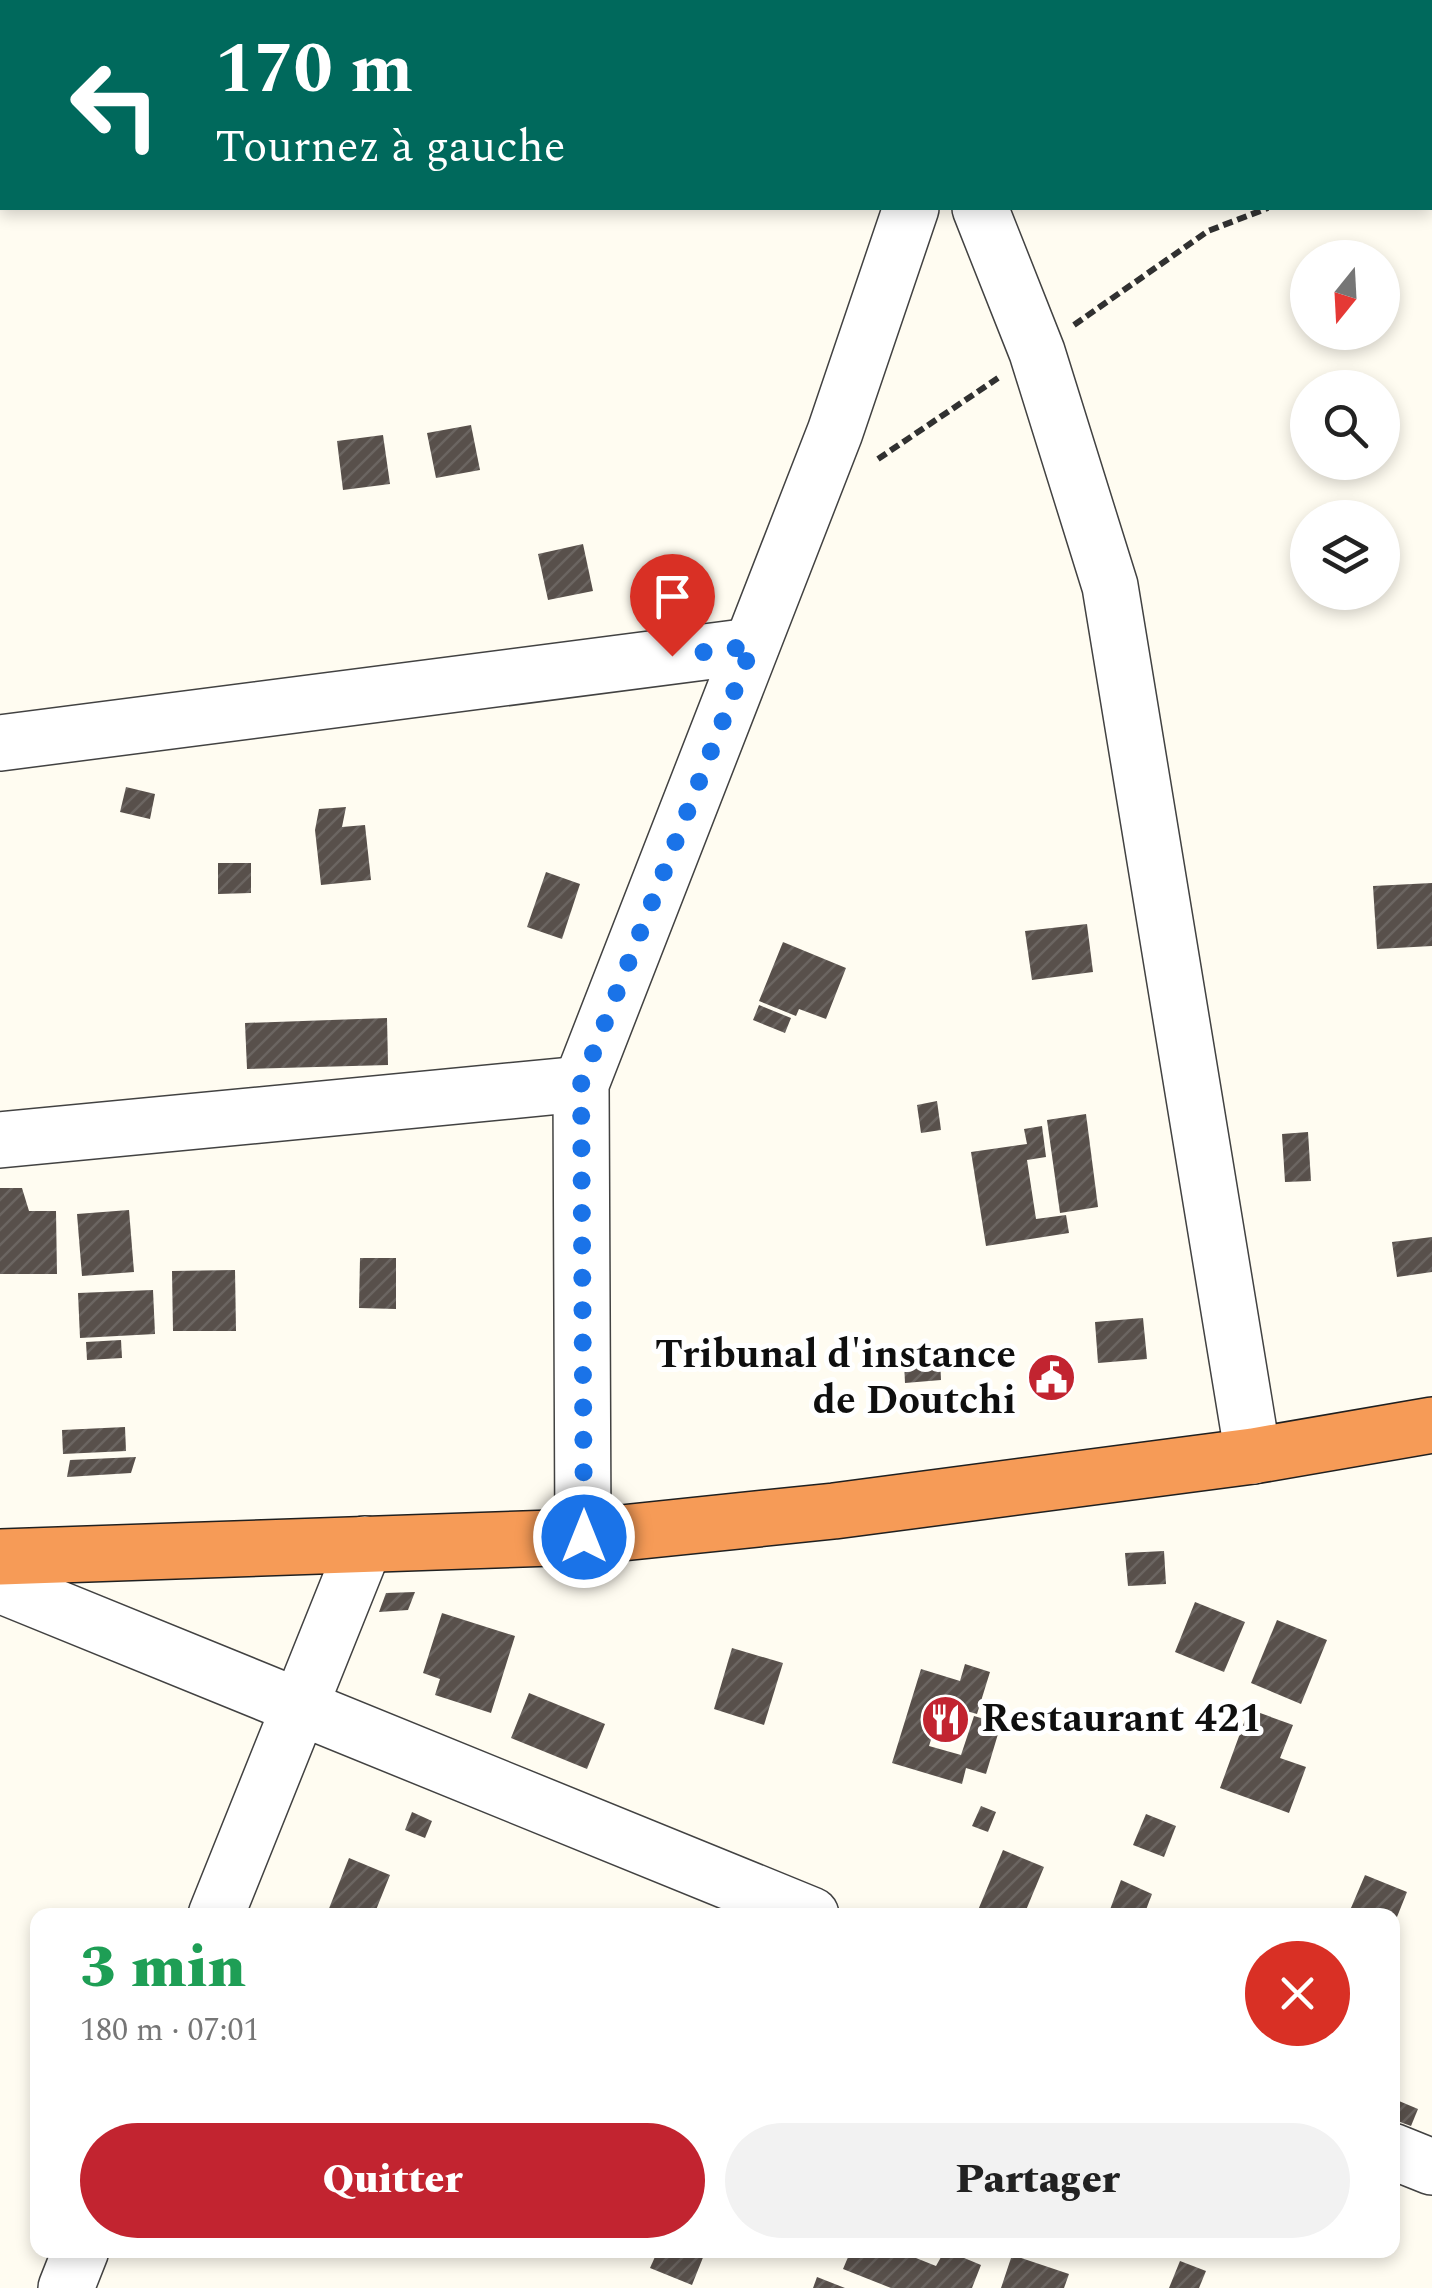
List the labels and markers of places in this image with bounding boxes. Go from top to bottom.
pin [630,554,715,657]
place label: Tribunal d'instance de Doutchi [655,1325,1016,1432]
public building icon: Tribunal d'instance de Doutchi [1025,1352,1077,1404]
place label: Restaurant 421 [981,1689,1262,1750]
restaurant icon: Restaurant 421 [920,1693,972,1745]

